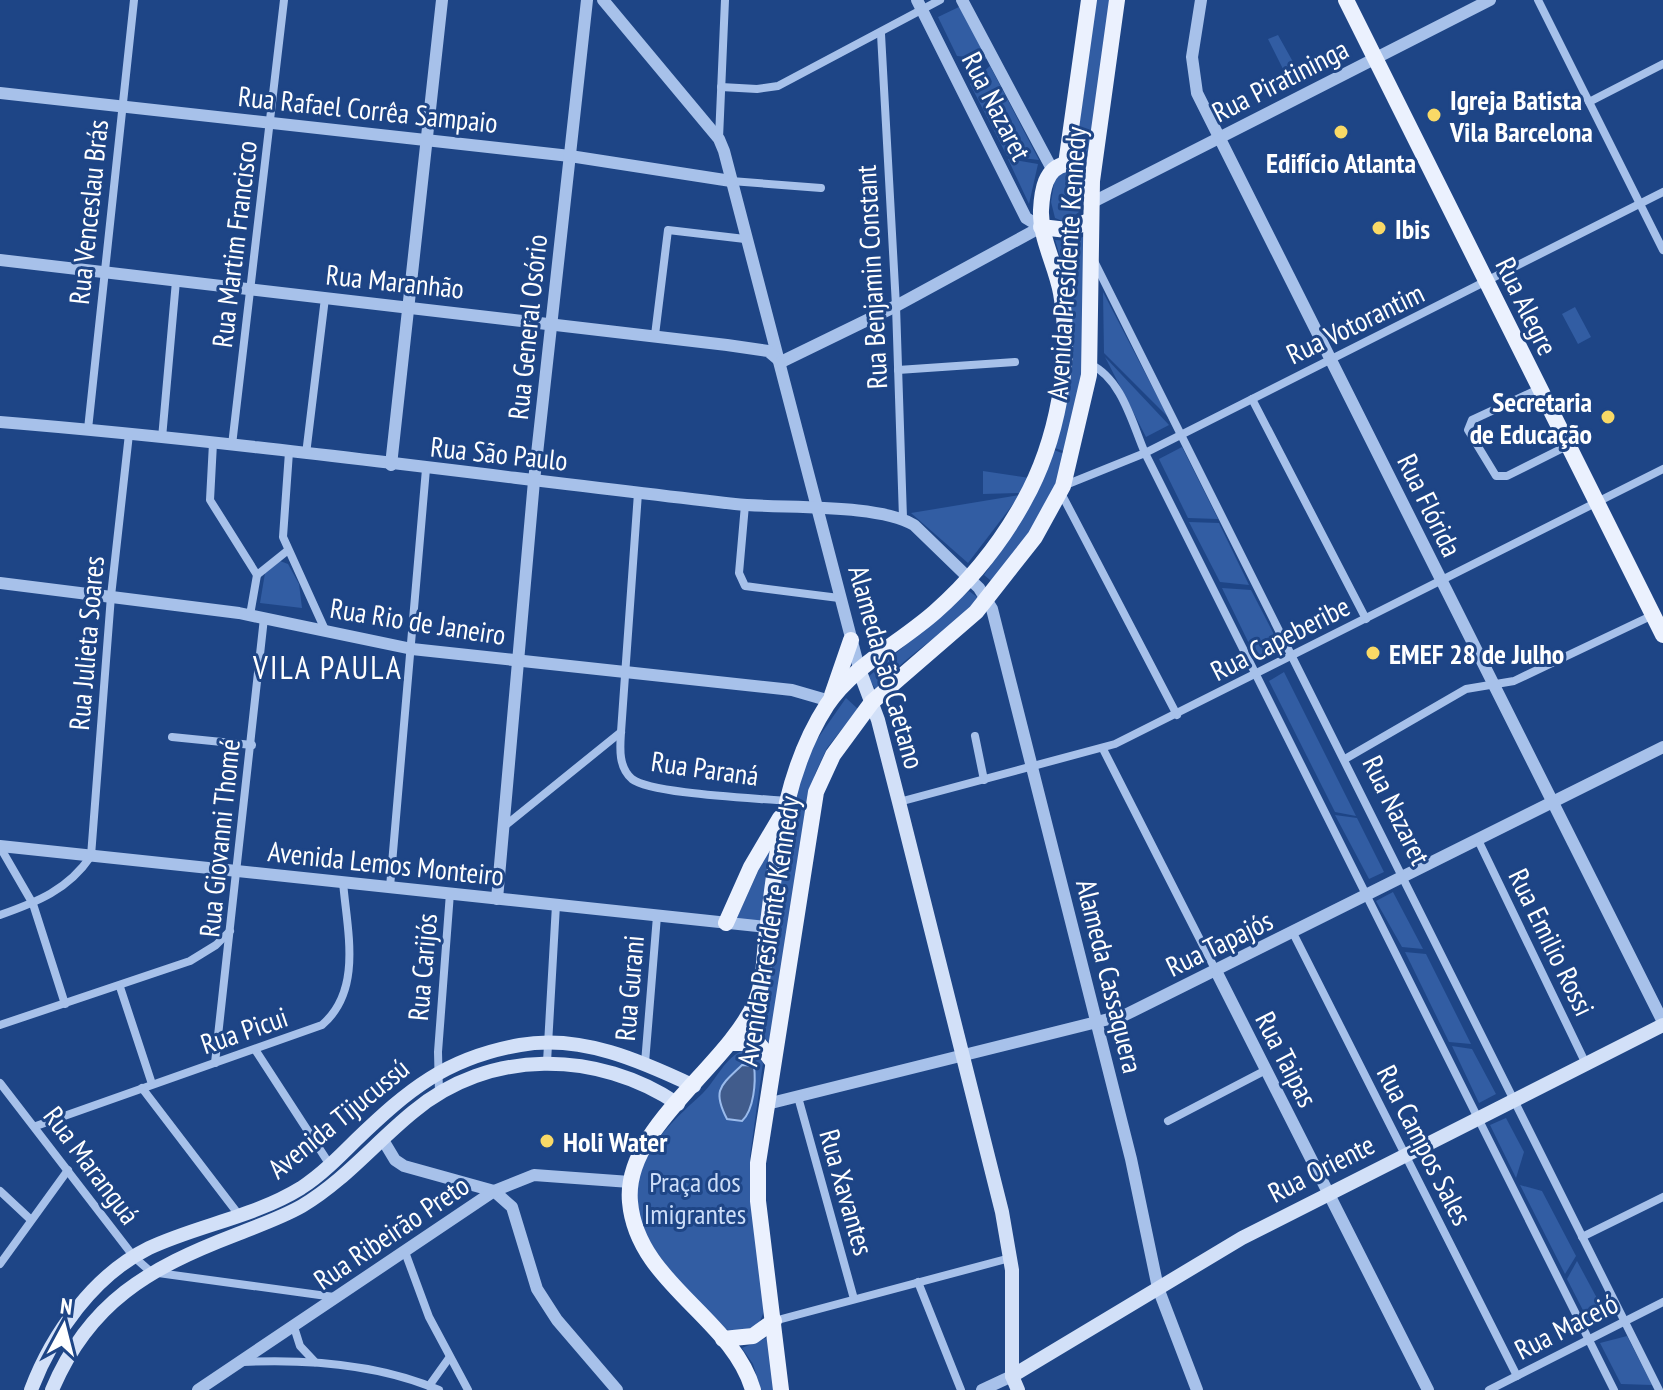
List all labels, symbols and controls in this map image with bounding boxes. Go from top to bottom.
street label: Rua Piratininga [1206,30,1354,130]
street label: Rua Nazaret [954,45,1040,167]
street label: Rua Rafael Corrêa Sampaio [236,77,500,141]
place label: Igreja Batista Vila Barcelona [1449,81,1593,150]
marker: Igreja Batista Vila Barcelona [1425,106,1443,124]
street label: Rua Venceslau Brás [60,118,116,306]
marker: Edifício Atlanta [1332,123,1350,141]
street label: Avenida Presidente Kennedy [1038,125,1094,401]
street label: Rua Martim Francisco [203,139,265,349]
place label: Edifício Atlanta [1266,144,1416,181]
street label: Rua Benjamin Constant [847,164,895,390]
place label: Ibis [1395,210,1430,247]
marker: Ibis [1370,219,1388,237]
street label: Rua General Osório [499,233,555,421]
street label: Rua Alegre [1487,251,1567,361]
street label: Rua Maranhão [324,255,466,307]
street label: Rua Votorantim [1280,274,1430,372]
place label: Secretaria de Educação [1470,383,1592,452]
marker: Secretaria de Educação [1599,408,1617,426]
street label: Rua São Paulo [429,427,569,479]
street label: Rua Flórida [1389,447,1471,563]
street label: Rua Julieta Soares [60,554,112,732]
street label: Alameda São Caetano [840,561,934,773]
street label: Rua Capeberibe [1204,587,1356,689]
street label: Rua Rio de Janeiro [327,589,509,653]
place label: EMEF 28 de Julho [1389,635,1564,672]
marker: EMEF 28 de Julho [1364,644,1382,662]
district label: VILA PAULA [252,646,403,688]
street label: Rua Giovanni Thomé [190,737,248,939]
street label: Rua Paraná [649,742,761,794]
street label: Rua Nazaret [1355,749,1439,871]
street label: Avenida Presidente Kennedy [728,793,808,1069]
street label: Avenida Lemos Monteiro [266,832,506,894]
street label: Rua Emilio Rossi [1500,862,1604,1022]
street label: Alameda Cassaquera [1068,875,1152,1077]
street label: Rua Tapajós [1160,901,1278,985]
street label: Rua Carijós [399,912,445,1022]
street label: Rua Gurani [606,934,652,1042]
street label: Rua Picui [196,998,292,1062]
street label: Rua Taipas [1247,1005,1327,1113]
street label: Avenida Tijucussú [260,1050,416,1186]
street label: Rua Campos Sales [1369,1059,1481,1231]
street label: Rua Maranguá [36,1099,148,1231]
place label: Holi Water [563,1123,668,1160]
street label: Rua Xavantes [811,1125,883,1259]
street label: Rua Oriente [1261,1125,1381,1211]
marker: Holi Water [538,1132,556,1150]
park label: Praça dos Imigrantes [644,1163,746,1232]
street label: Rua Ribeirão Preto [306,1166,476,1298]
street label: Rua Maceió [1508,1284,1624,1368]
north arrow [24,1286,104,1366]
text: N [59,1292,74,1321]

